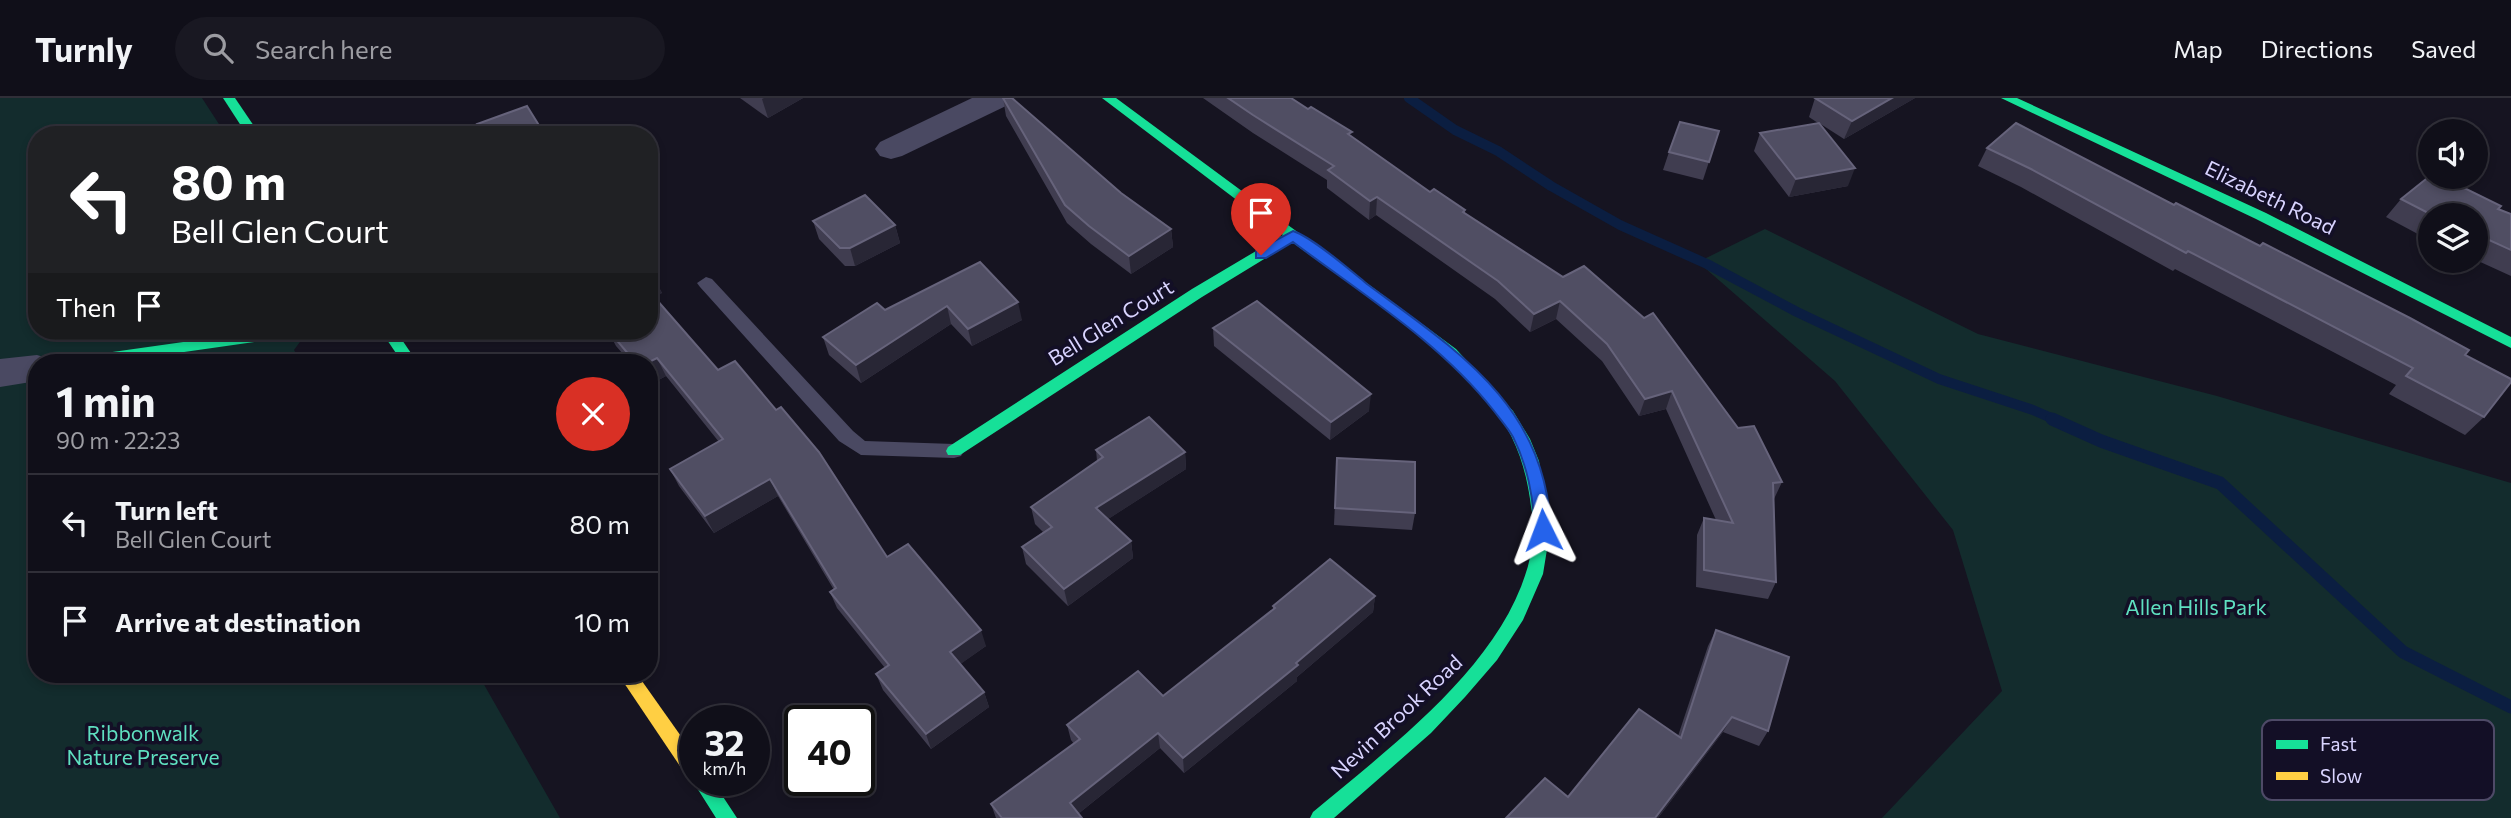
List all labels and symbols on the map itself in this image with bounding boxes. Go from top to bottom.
street label: Elizabeth Road [2202,154,2340,239]
pin [1231,183,1291,255]
street label: Bell Glen Court [1043,273,1177,370]
position arrow [1506,493,1580,567]
park label: Allen Hills Park [2125,594,2267,619]
street label: Nevin Brook Road [1325,649,1467,783]
speed limit sign: 40 [784,705,875,796]
park label: Ribbonwalk Nature Preserve [66,720,220,769]
legend [2262,720,2494,800]
text: Fast [2320,732,2357,755]
text: Slow [2320,764,2362,787]

